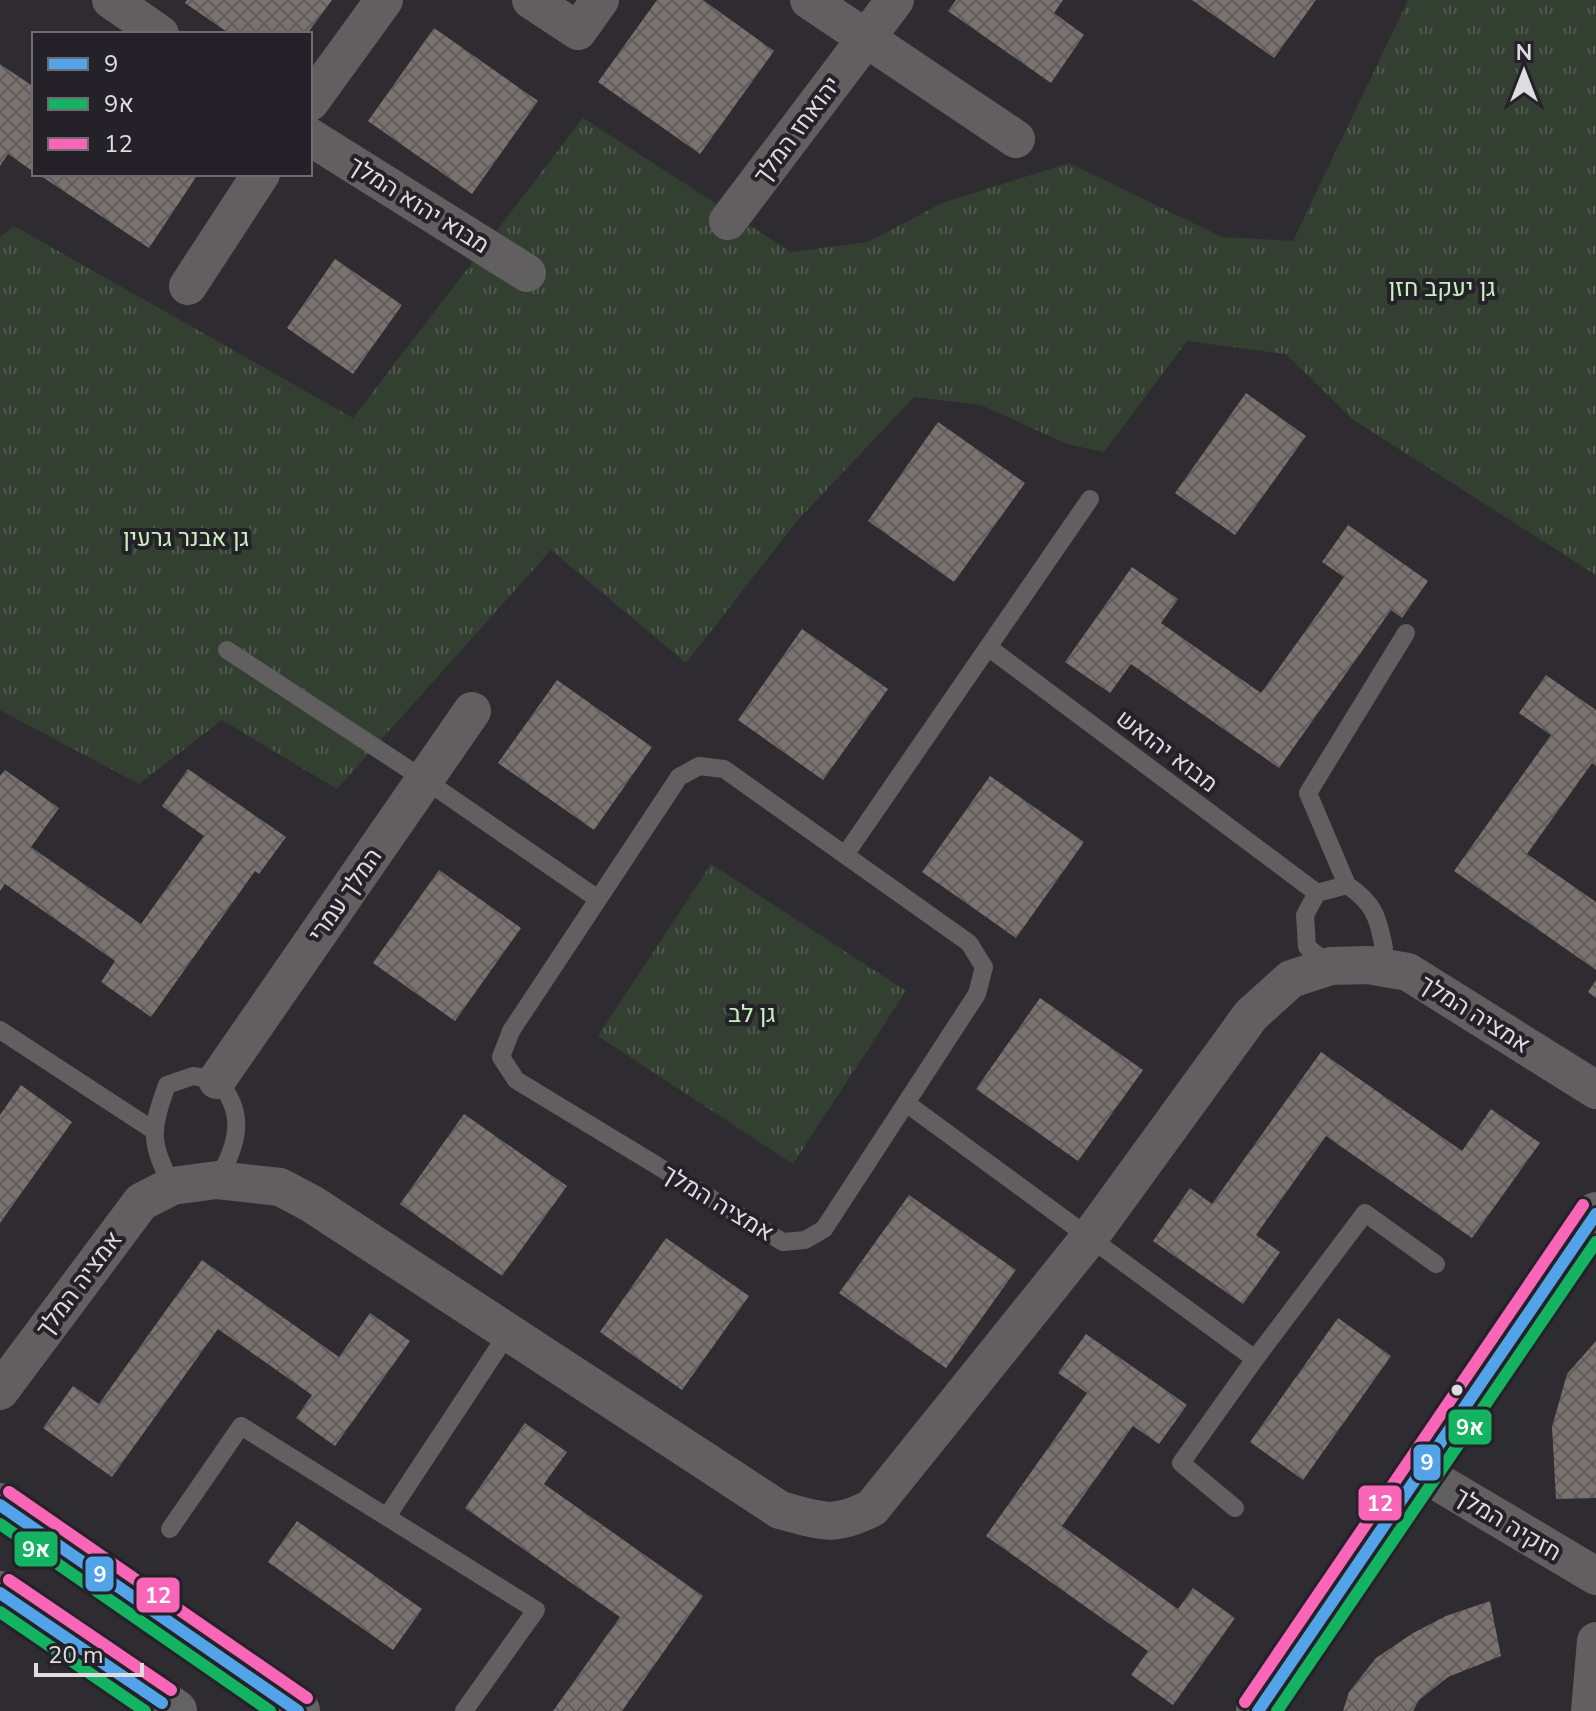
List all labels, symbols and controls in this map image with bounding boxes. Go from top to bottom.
legend [32,32,312,176]
north arrow [1484,32,1564,112]
text: N [1516,38,1532,68]
text: 9 [104,48,118,80]
street label: יהואחז המלך [746,70,848,190]
text: 9א [104,88,134,120]
text: 12 [104,128,133,160]
street label: מבוא יהוא המלך [343,149,495,261]
park label: גן יעקב חזן [1388,272,1496,304]
park label: גן אבנר גרעין [123,522,249,554]
street label: מבוא יהואש [1110,702,1224,800]
street label: המלך עמרי [301,842,389,948]
street label: אמציה המלך [1414,967,1536,1061]
park label: גן לב [728,998,776,1030]
street label: אמציה המלך [656,1157,780,1249]
street label: אמציה המלך [29,1225,129,1343]
unlabelled marker [1449,1382,1465,1398]
line badge: 9א [1447,1408,1493,1446]
text: 9א [1456,1413,1484,1443]
line badge: 9 [1412,1443,1442,1482]
text: 9 [1420,1448,1434,1478]
street label: חזקיה המלך [1449,1480,1567,1568]
line badge: 12 [1357,1484,1403,1522]
text: 12 [1367,1489,1393,1519]
line badge: 9א [13,1530,59,1568]
text: 9א [22,1535,50,1565]
line badge: 9 [84,1555,115,1593]
text: 9 [93,1560,107,1590]
line badge: 12 [135,1576,181,1614]
text: 12 [145,1581,171,1611]
scale bar [36,1627,142,1677]
text: 20 m [48,1639,104,1671]

